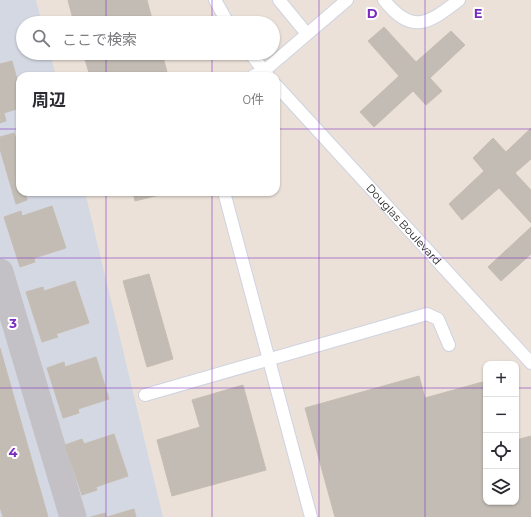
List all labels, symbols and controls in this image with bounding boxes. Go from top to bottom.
text: D [367,5,378,21]
text: E [474,5,483,21]
search box [16,16,280,60]
icon: search [30,27,52,49]
text: ここで検索 [62,30,137,49]
text: 周辺 [32,90,66,110]
text: 0件 [242,91,264,107]
street label: Douglas Boulevard [363,181,444,268]
text: 3 [8,315,17,331]
map controls [483,361,519,505]
button: + [483,361,519,397]
button: − [483,397,519,433]
button: locate [483,433,519,469]
text: 4 [9,444,18,460]
button: layers [483,469,519,505]

